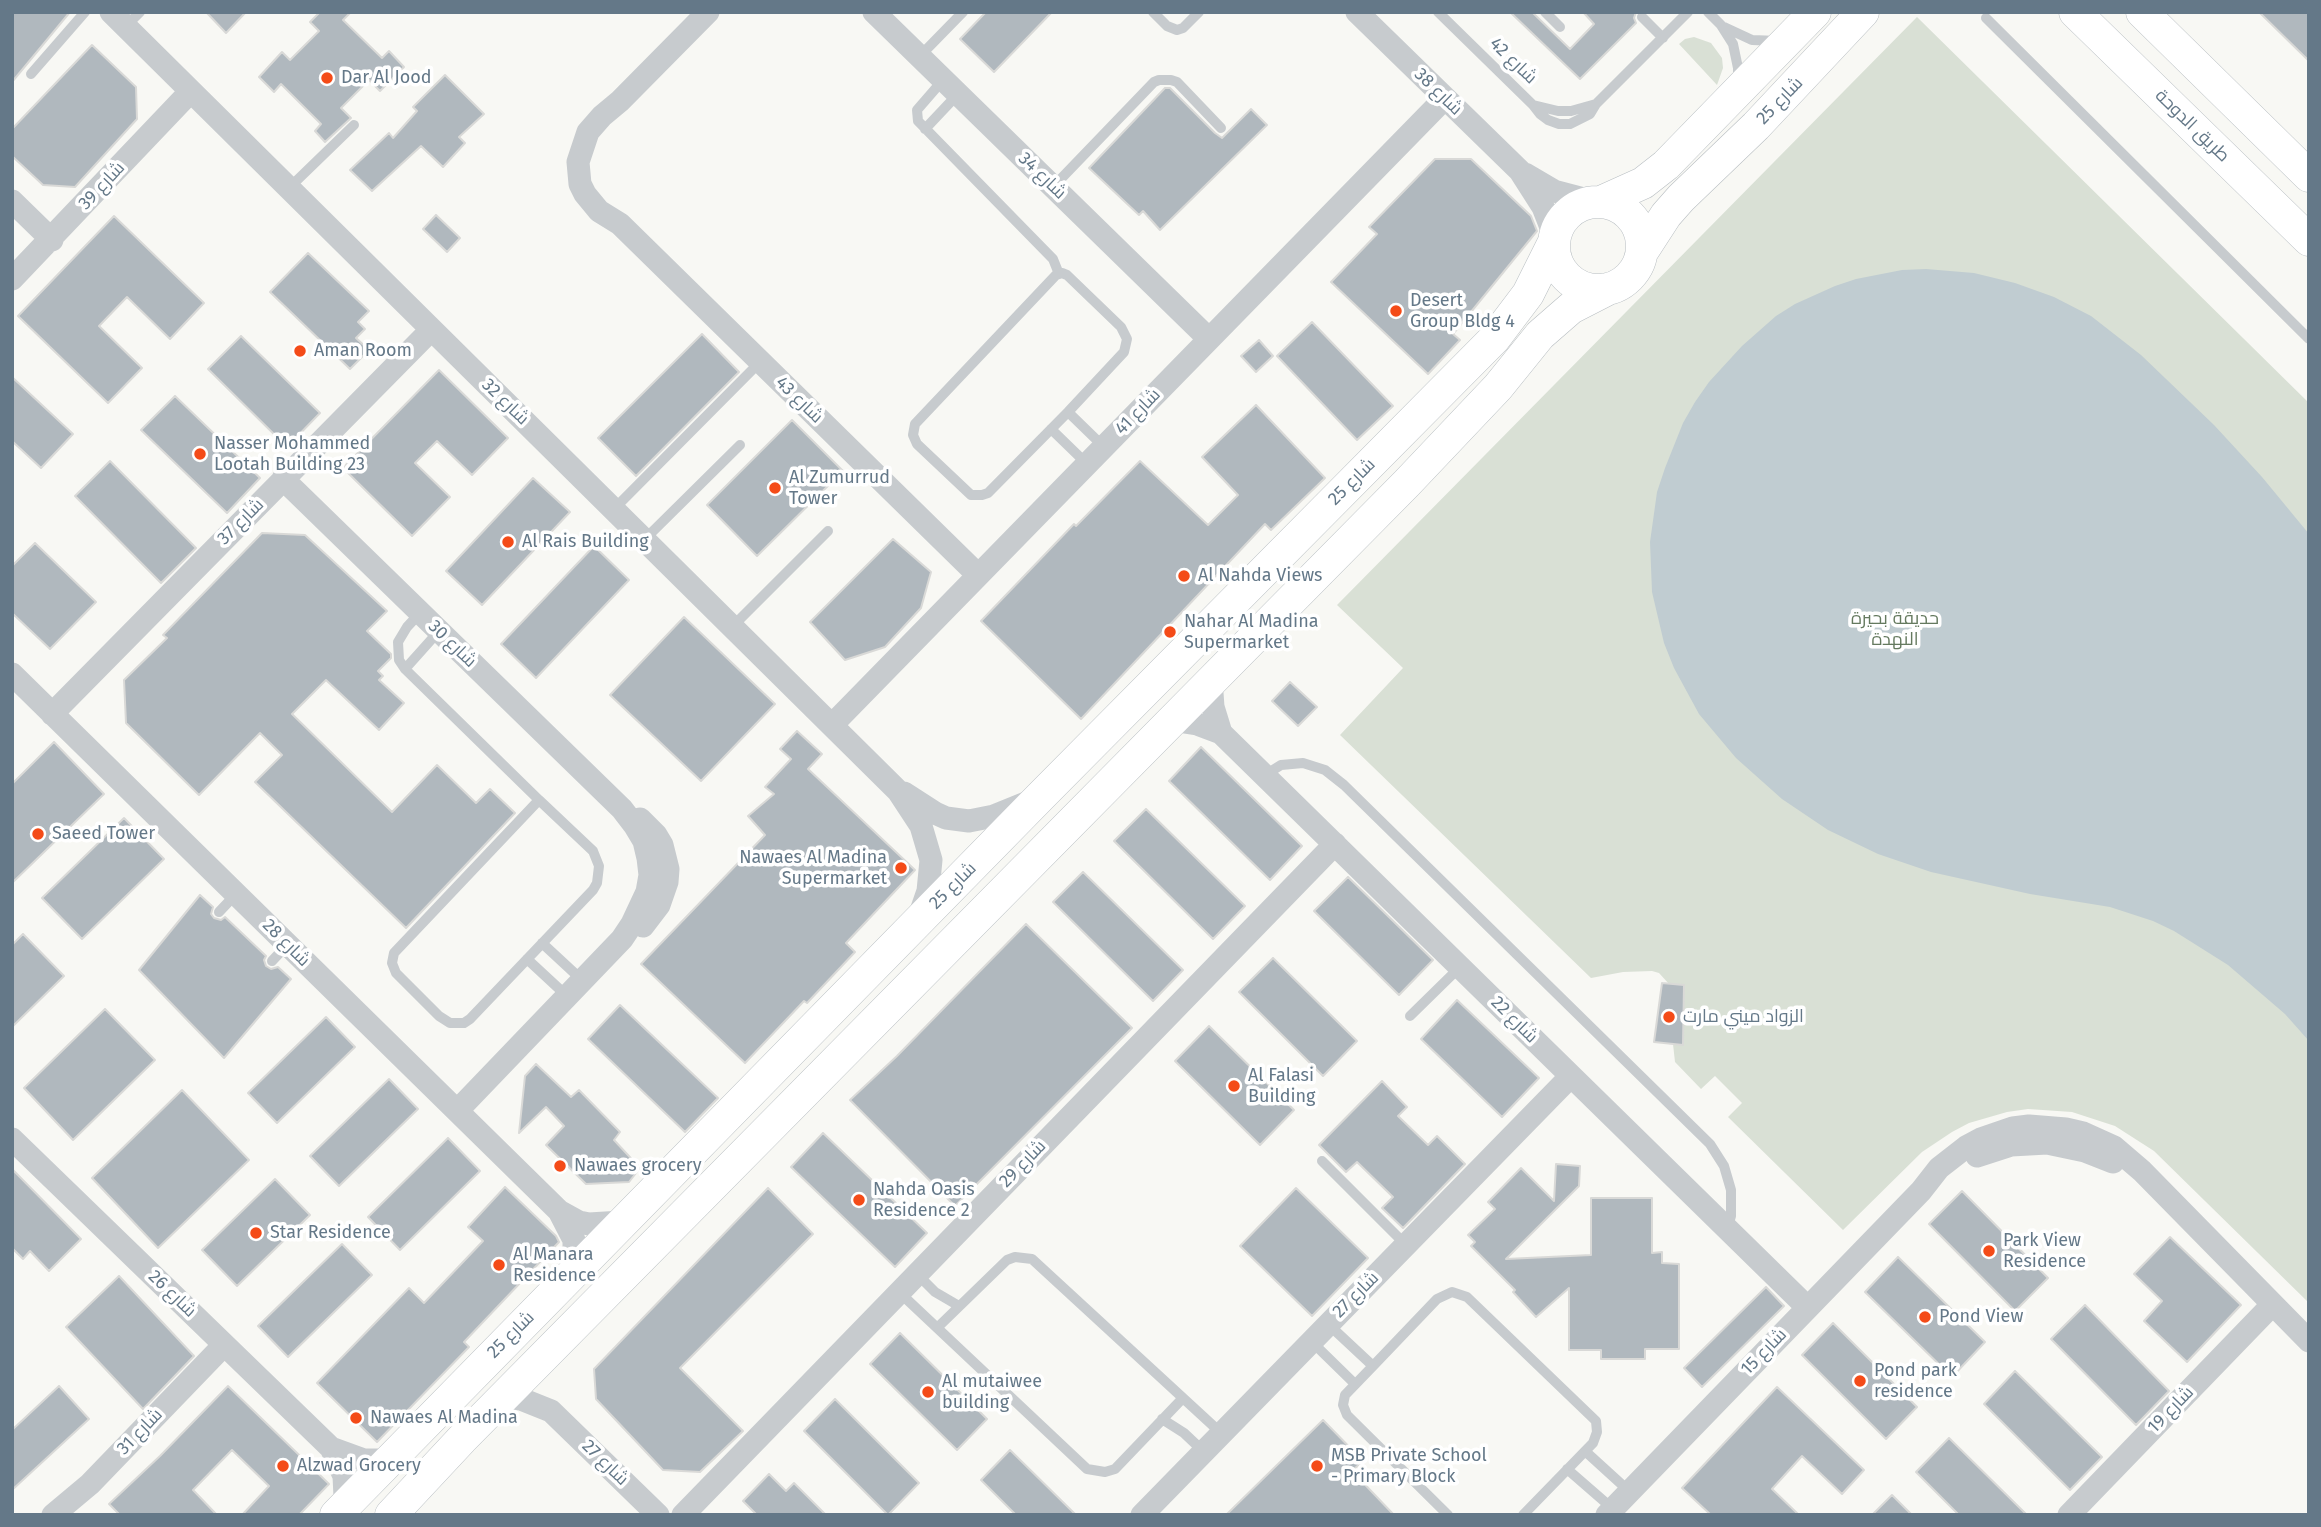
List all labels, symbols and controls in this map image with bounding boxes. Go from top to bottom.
street label: شارع 42 [1485,33,1541,89]
street label: شارع 38 [1409,64,1467,120]
place label: Dar Al Jood [341,67,432,89]
marker: Dar Al Jood [319,70,335,86]
street label: شارع 25 [1752,73,1808,129]
street label: طريق الدوحة [2150,85,2234,167]
street label: شارع 34 [1014,148,1070,204]
street label: شارع 39 [74,157,130,215]
place label: Desert Group Bldg 4 [1410,290,1515,332]
marker: Desert Group Bldg 4 [1388,303,1404,319]
place label: Aman Room [314,340,412,362]
marker: Aman Room [292,343,308,359]
street label: شارع 43 [771,372,827,428]
street label: شارع 32 [477,374,533,430]
street label: شارع 41 [1111,384,1165,440]
place label: Nasser Mohammed Lootah Building 23 [214,433,370,476]
marker: Nasser Mohammed Lootah Building 23 [192,446,208,462]
street label: شارع 25 [1324,454,1380,510]
place label: Al Zumurrud Tower [789,467,890,510]
marker: Al Zumurrud Tower [767,480,783,496]
street label: شارع 37 [213,494,269,550]
place label: Al Rais Building [522,531,649,553]
marker: Al Rais Building [500,534,516,550]
place label: Al Nahda Views [1198,565,1323,587]
marker: Al Nahda Views [1176,568,1192,584]
park label: حديقة بحيرة النهدة [1851,608,1939,650]
place label: Nahar Al Madina Supermarket [1184,611,1318,654]
street label: شارع 30 [423,616,481,672]
marker: Nahar Al Madina Supermarket [1162,624,1178,640]
place label: Saeed Tower [52,823,155,845]
marker: Saeed Tower [30,826,46,842]
place label: Nawaes Al Madina Supermarket [739,847,887,890]
street label: شارع 25 [925,858,981,914]
marker: Nawaes Al Madina Supermarket [893,860,909,876]
street label: شارع 28 [258,915,314,971]
street label: شارع 22 [1486,992,1542,1048]
place label: الزواد ميني مارت [1683,1006,1804,1028]
marker: الزواد ميني مارت [1661,1009,1677,1025]
place label: Al Falasi Building [1248,1065,1315,1108]
marker: Al Falasi Building [1226,1078,1242,1094]
street label: شارع 29 [995,1136,1051,1192]
place label: Nawaes grocery [574,1155,702,1177]
marker: Nawaes grocery [552,1158,568,1174]
place label: Nahda Oasis Residence 2 [873,1179,975,1222]
marker: Nahda Oasis Residence 2 [851,1192,867,1208]
place label: Star Residence [270,1222,391,1244]
marker: Star Residence [248,1225,264,1241]
place label: Park View Residence [2003,1230,2086,1272]
marker: Park View Residence [1981,1243,1997,1259]
place label: Al Manara Residence [513,1244,596,1286]
marker: Al Manara Residence [491,1257,507,1273]
street label: شارع 26 [144,1266,200,1322]
street label: شارع 27 [1328,1267,1384,1323]
place label: Pond View [1939,1306,2023,1328]
street label: شارع 25 [483,1307,539,1363]
marker: Pond View [1917,1309,1933,1325]
street label: شارع 15 [1737,1324,1791,1380]
place label: Pond park residence [1874,1360,1957,1402]
place label: Al mutaiwee building [942,1371,1042,1414]
marker: Pond park residence [1852,1373,1868,1389]
street label: شارع 19 [2143,1382,2199,1438]
marker: Al mutaiwee building [920,1384,936,1400]
street label: شارع 31 [113,1404,167,1460]
place label: Nawaes Al Madina [370,1407,518,1429]
marker: Nawaes Al Madina [348,1410,364,1426]
street label: شارع 27 [577,1436,633,1490]
place label: MSB Private School - Primary Block [1331,1445,1487,1488]
place label: Alzwad Grocery [297,1455,421,1477]
marker: Alzwad Grocery [275,1458,291,1474]
marker: MSB Private School - Primary Block [1309,1458,1325,1474]

